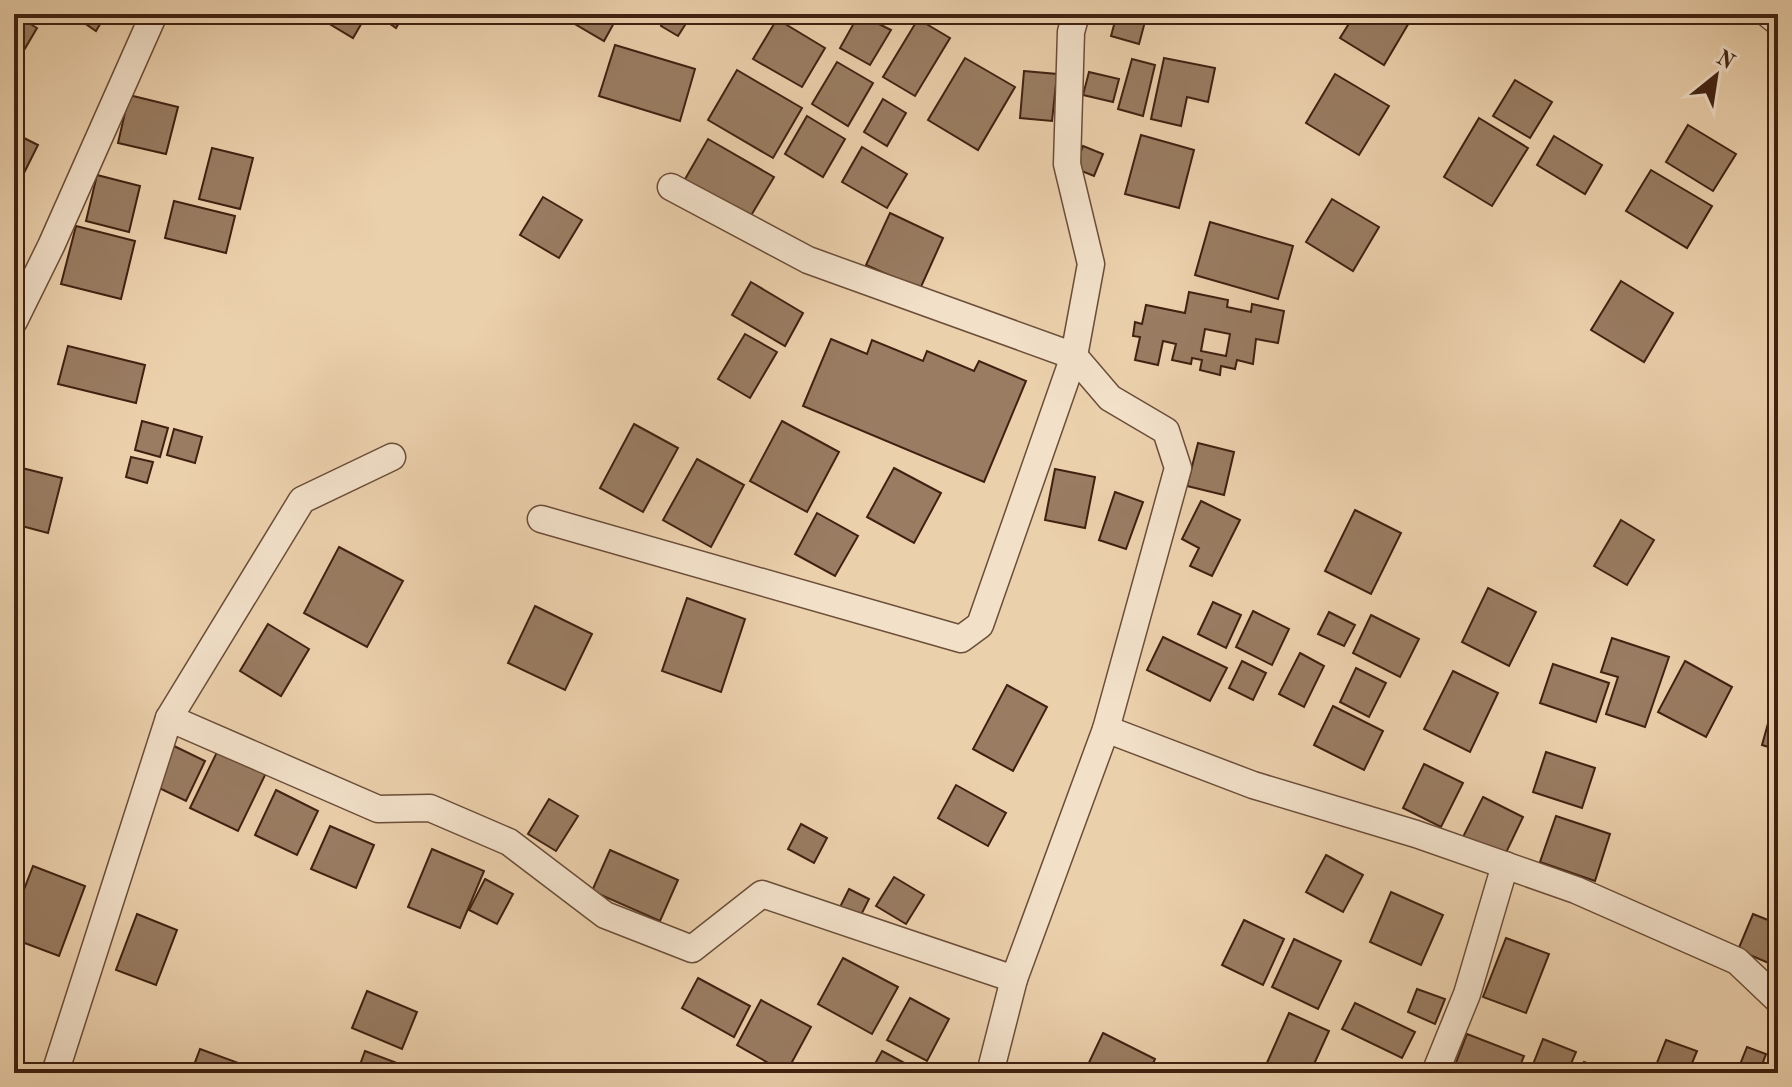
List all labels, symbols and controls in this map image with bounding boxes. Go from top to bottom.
north arrow [1676,36,1756,116]
text: N [1712,47,1738,74]

